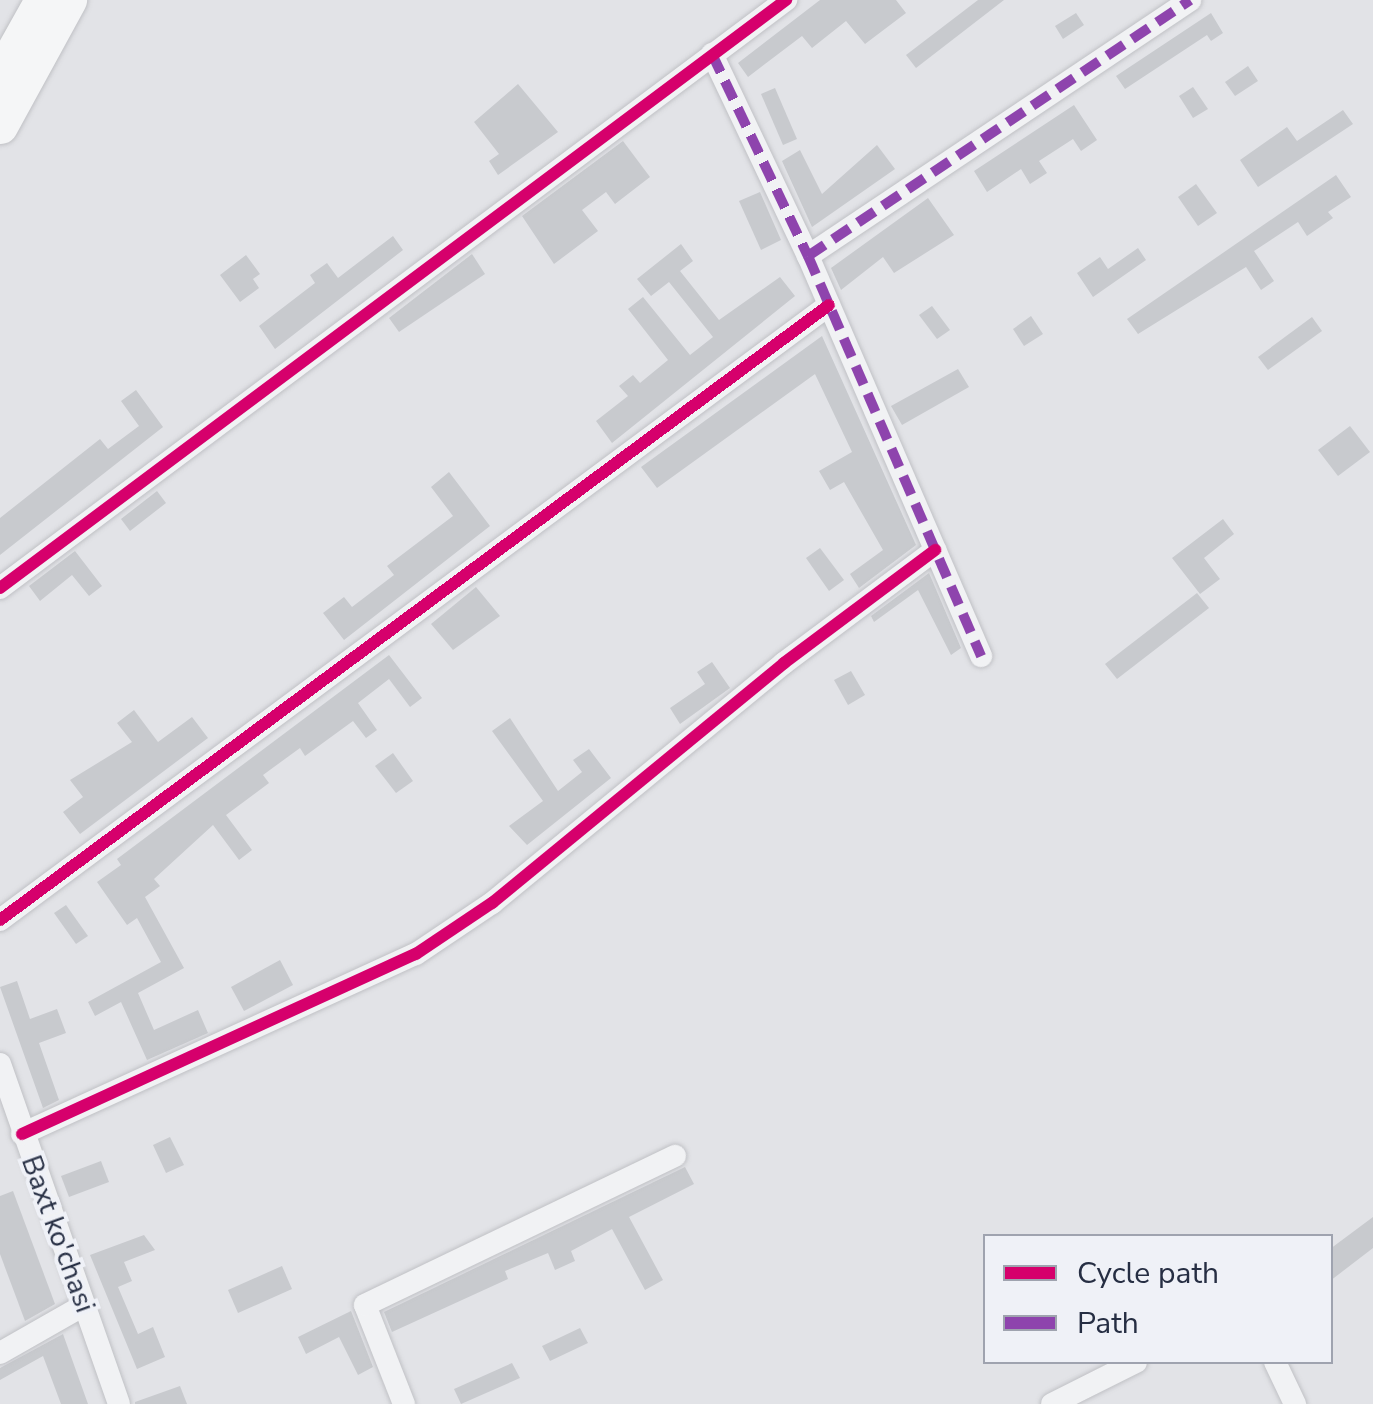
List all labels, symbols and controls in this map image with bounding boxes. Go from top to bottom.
street label: Baxt ko'chasi [14,1151,102,1317]
legend [983,1234,1333,1364]
text: Cycle path [1077,1253,1219,1294]
text: Path [1077,1303,1139,1344]

